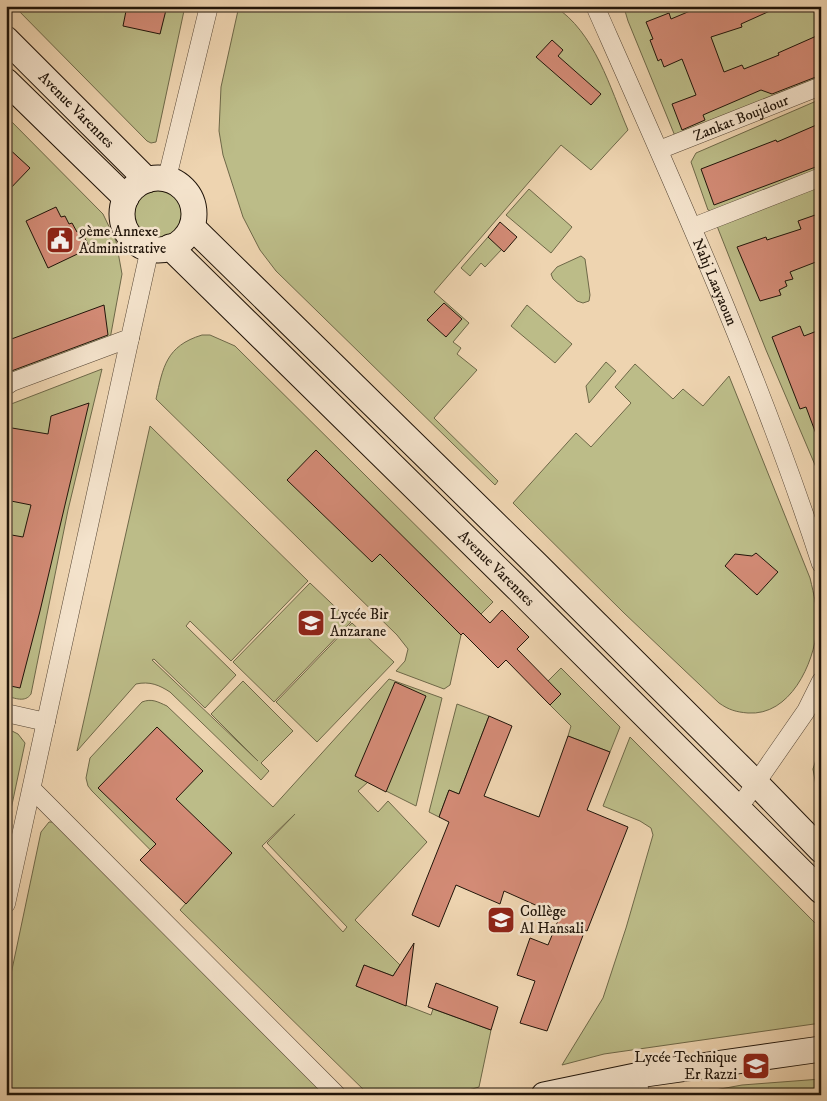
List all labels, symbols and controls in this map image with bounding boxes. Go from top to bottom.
street label: Avenue Varennes [34,68,118,152]
street label: Zankat Boujdour [691,91,792,146]
place label: 9ème Annexe Administrative [78,222,166,258]
public building icon: 9ème Annexe Administrative [45,225,75,255]
street label: Nahj Laayaoun [688,236,741,329]
street label: Avenue Varennes [454,526,539,610]
place label: Lycée Bir Anzarane [330,605,389,641]
school or university icon: Lycée Bir Anzarane [296,608,326,638]
place label: Collège Al Hansali [520,902,584,938]
school or university icon: Collège Al Hansali [486,905,516,935]
place label: Lycée Technique Er Razzi [634,1048,737,1084]
school or university icon: Lycée Technique Er Razzi [741,1051,771,1081]

